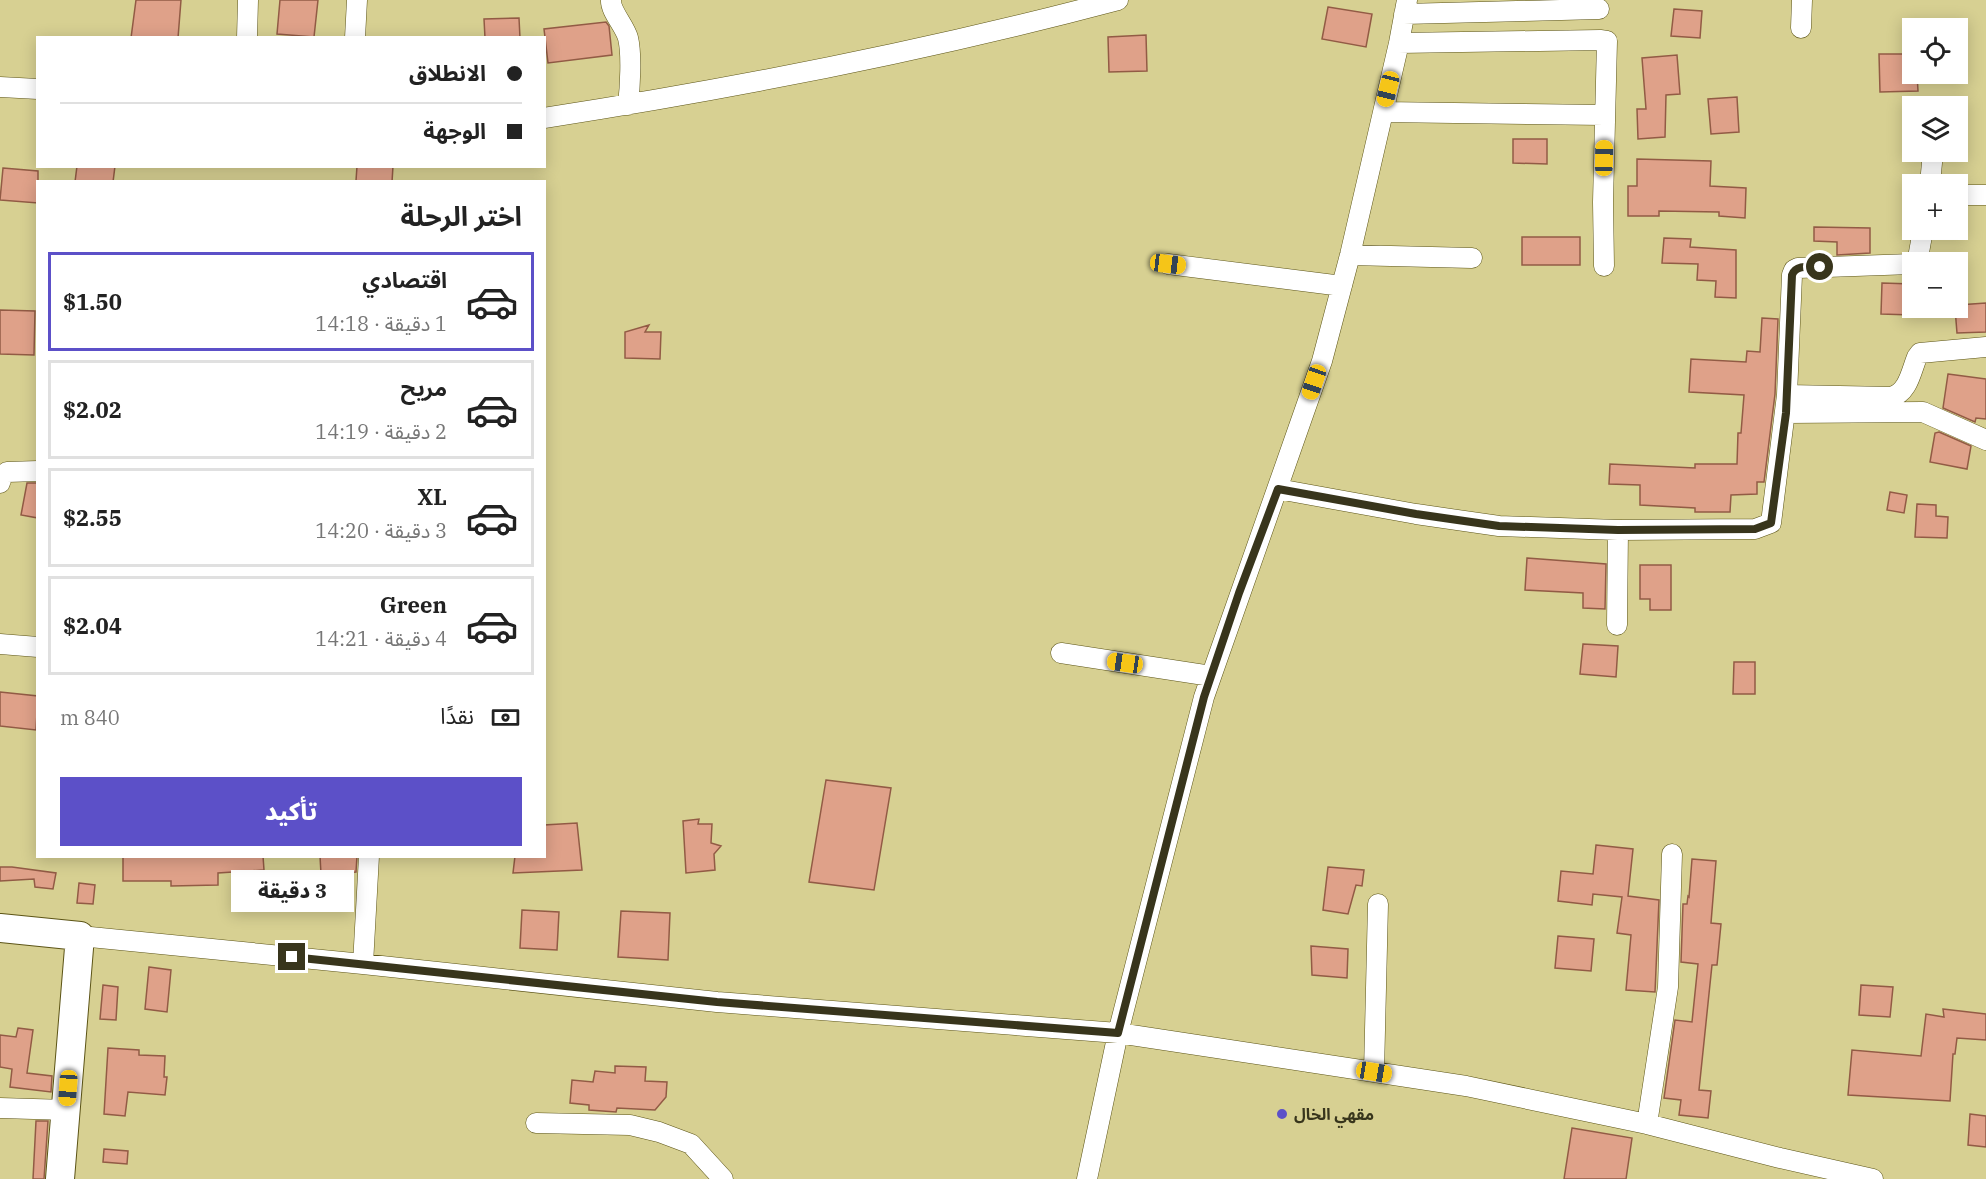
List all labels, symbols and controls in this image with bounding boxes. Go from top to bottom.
map controls [1902,18,1968,318]
button: locate [1902,18,1968,84]
text: الانطلاق [409,58,486,87]
car [1375,69,1401,109]
button: layers [1902,96,1968,162]
text: الوجهة [423,116,486,145]
car [1595,140,1613,176]
button: + [1902,174,1968,240]
text: اختر الرحلة [400,198,522,233]
button: − [1902,252,1968,318]
car [1149,253,1187,275]
route start [1806,253,1833,280]
text: اقتصادي [362,265,447,294]
icon: car [465,275,519,329]
text: $1.50 [63,287,122,316]
text: 1 دقيقة · 14:18 [315,310,447,337]
car [1300,362,1328,402]
text: مريح [401,373,447,402]
icon: car [465,383,519,437]
text: $2.02 [63,395,122,424]
text: 2 دقيقة · 14:19 [315,418,447,445]
text: XL [417,482,447,511]
icon: car [465,491,519,545]
text: $2.55 [63,503,122,532]
text: 3 دقيقة · 14:20 [315,517,447,544]
text: Green [380,590,447,619]
icon: car [465,599,519,653]
text: $2.04 [63,611,122,640]
text: 4 دقيقة · 14:21 [315,625,447,652]
car [1106,652,1144,674]
text: نقدًا [440,701,474,730]
icon: cash [489,701,522,734]
text: 840 m [60,704,120,731]
button: تأكيد [60,777,522,846]
callout: 3 دقيقة [230,870,354,912]
text: 3 دقيقة [258,877,327,904]
route end [278,943,305,970]
car [1355,1060,1393,1084]
car [58,1069,78,1107]
place label: مقهي الخال [1294,1104,1374,1128]
marker: مقهي الخال [1275,1107,1289,1121]

